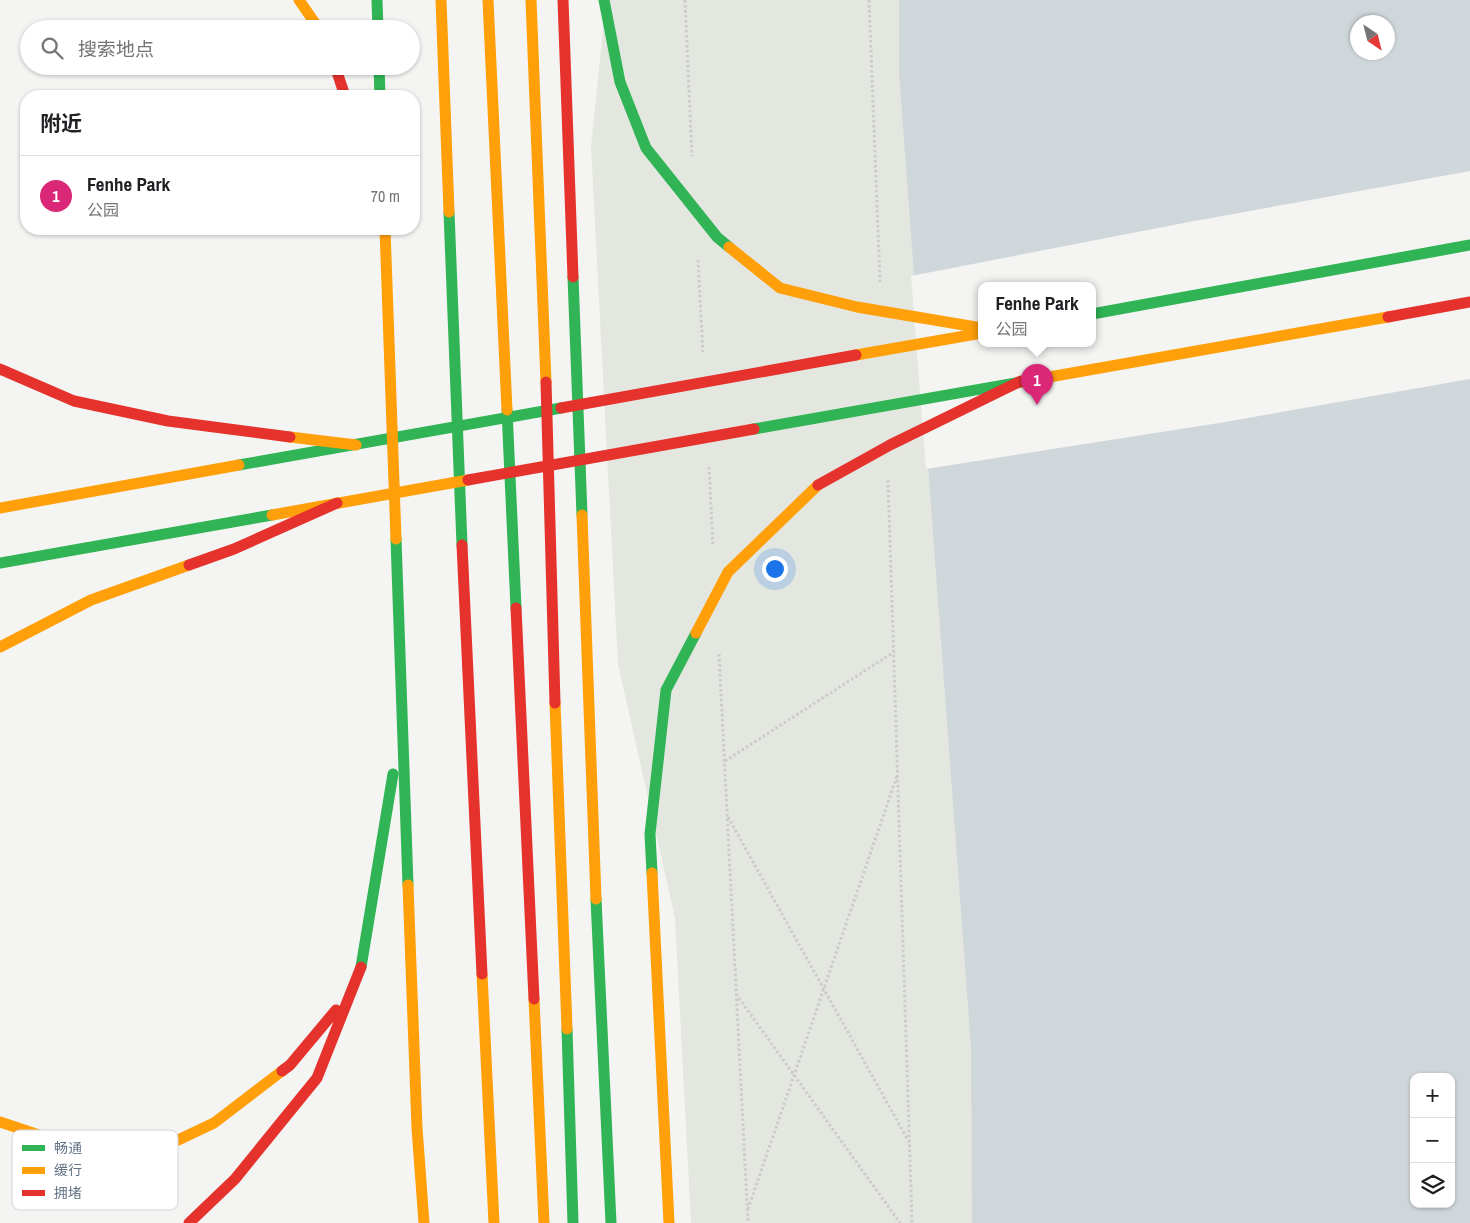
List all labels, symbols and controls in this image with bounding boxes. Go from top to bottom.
north arrow [1350,15,1395,60]
search box [20,20,420,75]
icon: search [38,34,66,62]
text: 搜索地点 [78,36,154,62]
text: 附近 [40,109,82,138]
text: Fenhe Park [87,171,170,197]
text: 1 [52,185,60,207]
text: 70 m [371,185,400,207]
text: 公园 [87,199,119,221]
popup [978,282,1096,347]
text: Fenhe Park [995,290,1079,316]
text: 公园 [995,318,1027,340]
pin: 1 [1021,364,1053,405]
your location [762,556,788,582]
map controls [1410,1073,1455,1208]
button: + [1410,1073,1455,1118]
button: − [1410,1118,1455,1163]
legend [12,1130,178,1210]
text: 畅通 [54,1139,82,1157]
text: 缓行 [54,1161,82,1179]
button: layers [1410,1163,1455,1208]
text: 拥堵 [54,1184,82,1202]

